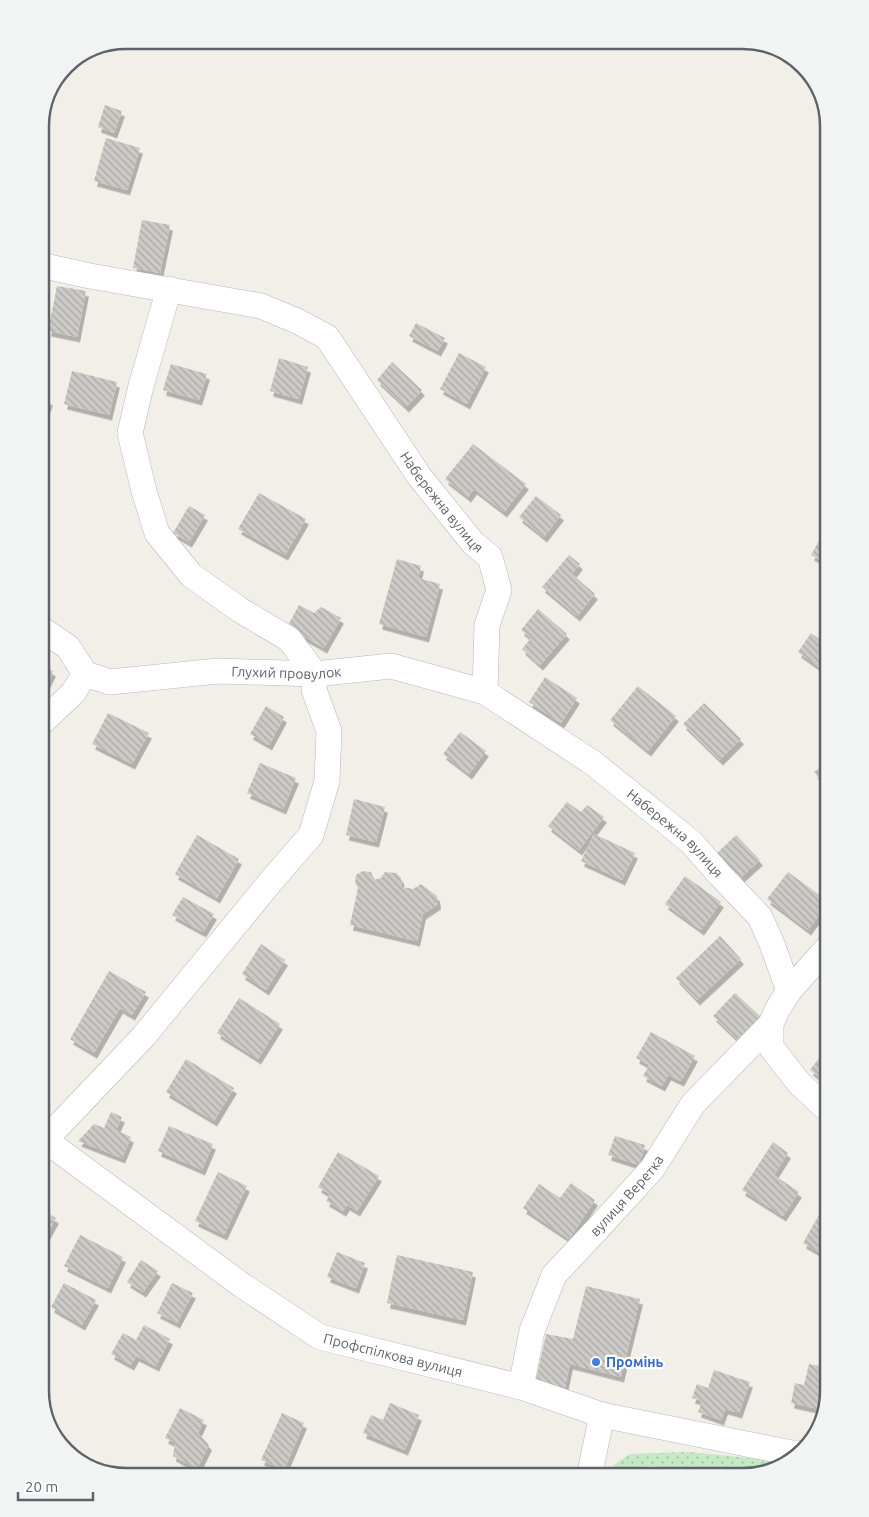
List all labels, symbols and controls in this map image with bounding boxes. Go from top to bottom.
street label: Набережна вулиця [397,449,486,556]
street label: Глухий провулок [231,663,342,682]
street label: Набережна вулиця [624,786,726,881]
street label: вулиця Веретка [587,1152,667,1239]
street label: Профспілкова вулиця [322,1330,464,1380]
place label: Промінь [606,1354,664,1370]
marker: Промінь [590,1356,602,1368]
scale bar [18,1470,92,1502]
text: 20 m [25,1478,58,1495]

